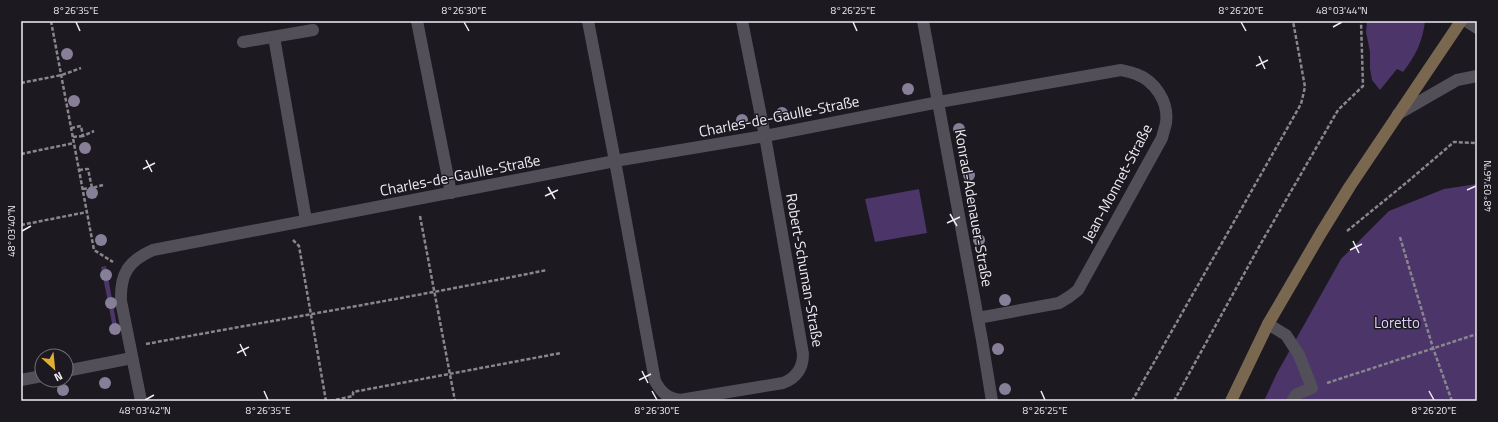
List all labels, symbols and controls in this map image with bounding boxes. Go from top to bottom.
text: 8°26'35"E [54,3,99,18]
text: 8°26'30"E [442,3,487,18]
text: 8°26'25"E [831,3,876,18]
text: 8°26'20"E [1219,3,1264,18]
text: 48°03'44"N [1316,3,1368,18]
street label: Charles-de-Gaulle-Straße [697,89,861,143]
street label: Jean-Monnet-Straße [1076,120,1158,246]
street label: Konrad-Adenauer-Straße [949,127,999,289]
street label: Charles-de-Gaulle-Straße [378,148,542,202]
text: 48°03'46"N [1480,160,1495,212]
street label: Robert-Schuman-Straße [780,191,830,349]
text: 48°03'40"N [4,205,19,257]
park label: Loretto [1374,311,1420,334]
north arrow [34,348,74,388]
text: N [52,368,66,386]
text: 48°03'42"N [119,403,171,418]
text: 8°26'35"E [246,403,291,418]
text: 8°26'30"E [635,403,680,418]
text: 8°26'25"E [1023,403,1068,418]
text: 8°26'20"E [1412,403,1457,418]

